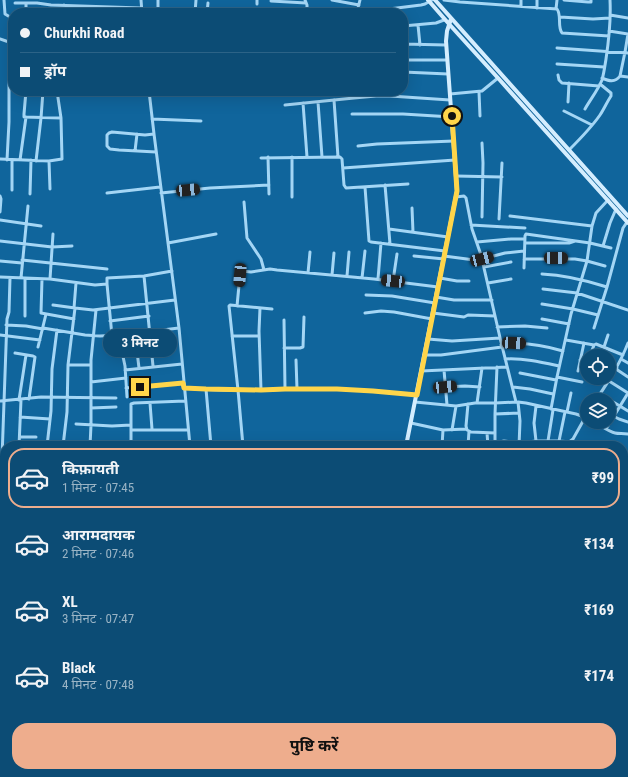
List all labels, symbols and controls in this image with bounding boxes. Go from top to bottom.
text: Churkhi Road [44,24,124,42]
text: ड्रॉप [44,62,66,80]
route start [443,107,461,125]
car [176,183,200,197]
car [469,250,495,268]
car [544,252,568,264]
car [233,263,247,287]
car [380,274,406,288]
callout: 3 मिनट [103,329,177,357]
text: 3 मिनट [122,335,158,350]
car [502,336,526,350]
map controls [580,349,616,429]
button: locate [580,349,616,385]
route end [131,378,149,396]
car [433,380,457,394]
button: layers [580,393,616,429]
icon: car [14,460,50,496]
text: किफ़ायती [62,460,119,478]
text: ₹99 [592,469,614,487]
text: 1 मिनट · 07:45 [62,480,134,495]
icon: car [14,526,50,562]
text: आरामदायक [62,526,135,544]
text: ₹134 [584,535,614,553]
text: 2 मिनट · 07:46 [62,546,134,561]
icon: car [14,592,50,628]
text: XL [62,593,78,611]
text: ₹169 [584,601,614,619]
text: 3 मिनट · 07:47 [62,611,134,626]
icon: car [14,658,50,694]
text: Black [62,659,95,677]
text: ₹174 [584,667,614,685]
text: 4 मिनट · 07:48 [62,677,134,692]
button: पुष्टि करें [12,723,616,769]

